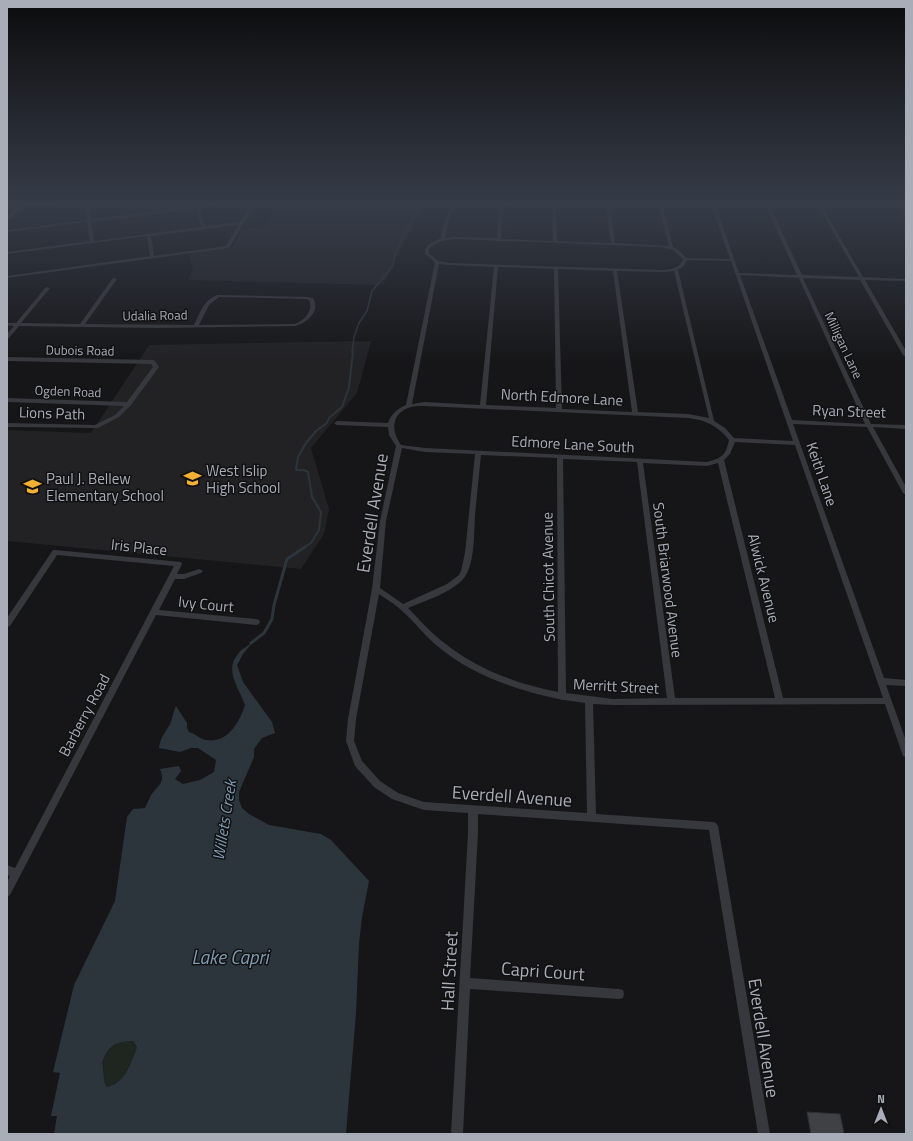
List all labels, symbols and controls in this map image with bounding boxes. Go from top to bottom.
street label: Udalia Road [122,304,188,326]
street label: Milligan Lane [820,308,868,382]
street label: Dubois Road [45,339,115,361]
street label: Ogden Road [34,380,102,402]
street label: North Edmore Lane [500,382,624,412]
street label: Ryan Street [812,398,887,424]
street label: Lions Path [18,400,86,426]
street label: Edmore Lane South [511,429,635,459]
street label: Keith Lane [800,439,844,509]
street label: Everdell Avenue [349,451,395,575]
place label: West Islip High School [206,459,281,499]
place label: Paul J. Bellew Elementary School [46,467,164,507]
school or university icon: West Islip High School [183,469,203,489]
school or university icon: Paul J. Bellew Elementary School [23,477,43,497]
street label: South Briarwood Avenue [647,501,689,659]
street label: South Chicot Avenue [535,512,561,642]
street label: Alwick Avenue [742,531,786,625]
street label: Iris Place [110,533,168,561]
street label: Ivy Court [177,590,236,618]
street label: Barberry Road [53,670,115,760]
street label: Merritt Street [572,672,660,700]
water label: Willets Creek [206,776,242,862]
street label: Everdell Avenue [451,778,573,814]
street label: Hall Street [433,930,465,1012]
water label: Lake Capri [192,942,271,971]
street label: Capri Court [500,955,586,987]
street label: Everdell Avenue [741,976,787,1100]
north arrow [861,1089,901,1129]
text: N [877,1091,885,1107]

